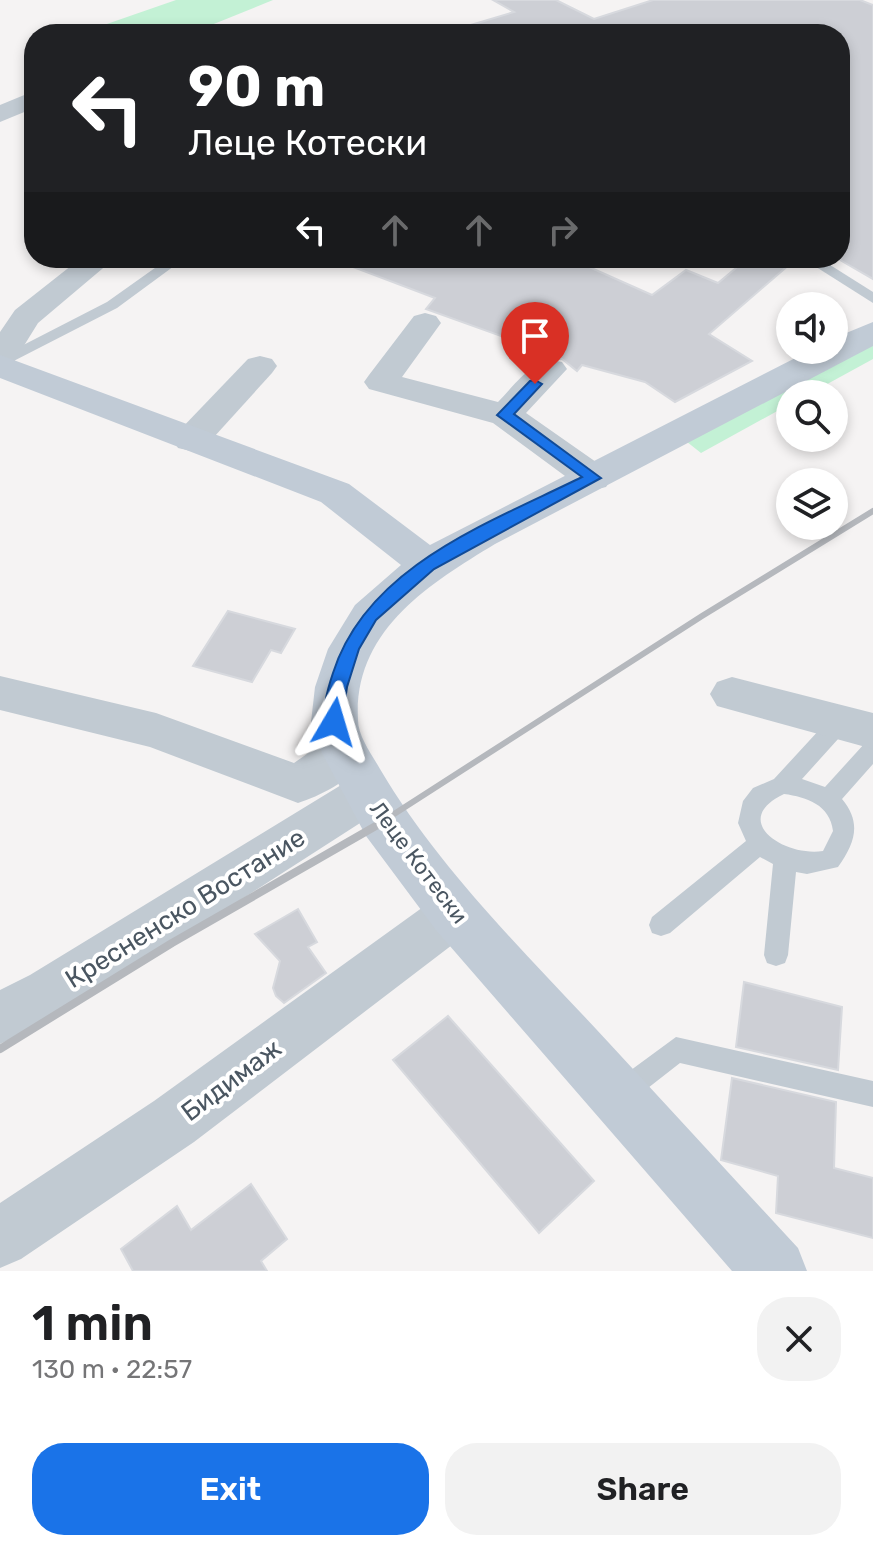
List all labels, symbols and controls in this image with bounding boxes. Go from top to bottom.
text: 90 m [188,54,325,120]
icon: left [56,56,160,160]
text: Леце Котески [188,121,427,164]
icon: left [289,208,333,252]
icon: ahead [373,208,417,252]
icon: ahead [457,208,501,252]
icon: right [541,208,585,252]
map controls [776,292,848,540]
button: sound [776,292,848,364]
pin [501,302,569,384]
icon: arrive [513,314,557,358]
button: search [776,380,848,452]
button: layers [776,468,848,540]
position arrow [292,680,376,764]
street label: Леце Котески [364,796,473,929]
street label: Кресненско Востание [60,822,311,995]
street label: Бидимаж [175,1033,287,1128]
text: 1 min [32,1295,153,1352]
button: close [757,1297,841,1381]
text: 130 m · 22:57 [32,1354,192,1385]
button: Exit [32,1443,429,1535]
button: Share [445,1443,841,1535]

